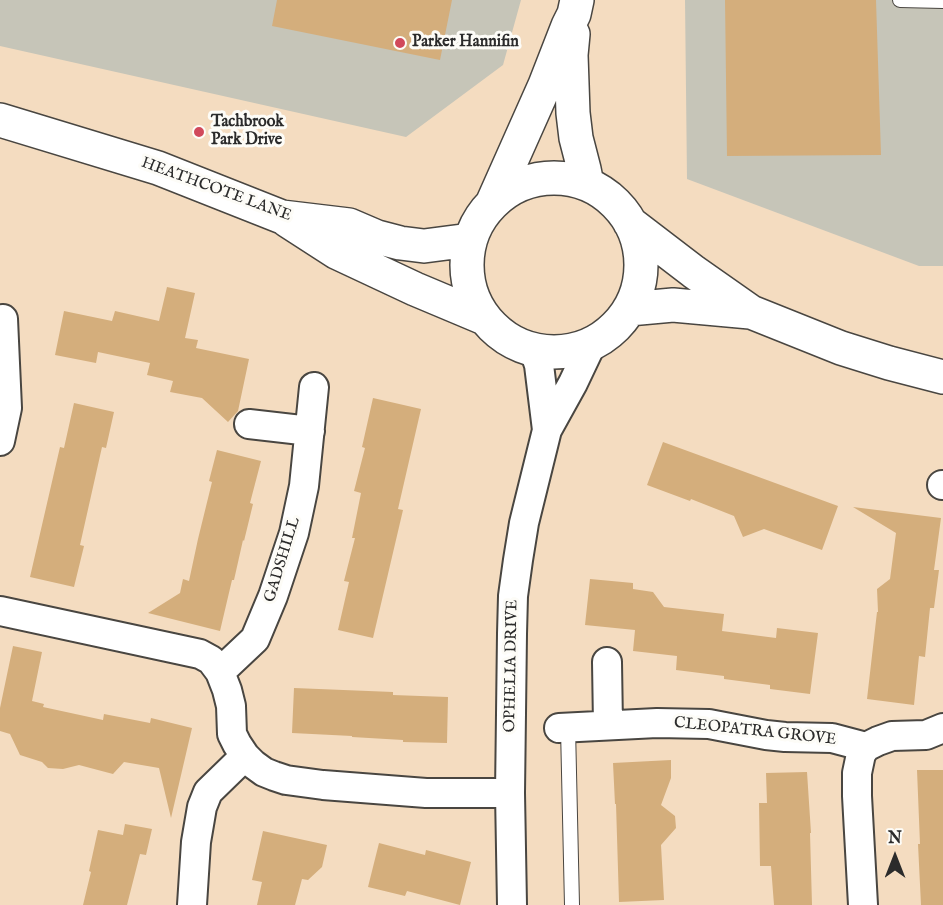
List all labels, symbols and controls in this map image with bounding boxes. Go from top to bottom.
place label: Parker Hannifin [412,33,519,53]
marker: Parker Hannifin [393,36,407,50]
place label: Tachbrook Park Drive [211,113,284,151]
marker: Tachbrook Park Drive [192,125,206,139]
street label: HEATHCOTE LANE [138,154,294,226]
street label: GADSHILL [261,515,305,605]
street label: OPHELIA DRIVE [501,599,523,733]
street label: CLEOPATRA GROVE [673,714,837,750]
north arrow [865,827,925,887]
text: N [888,829,902,849]

